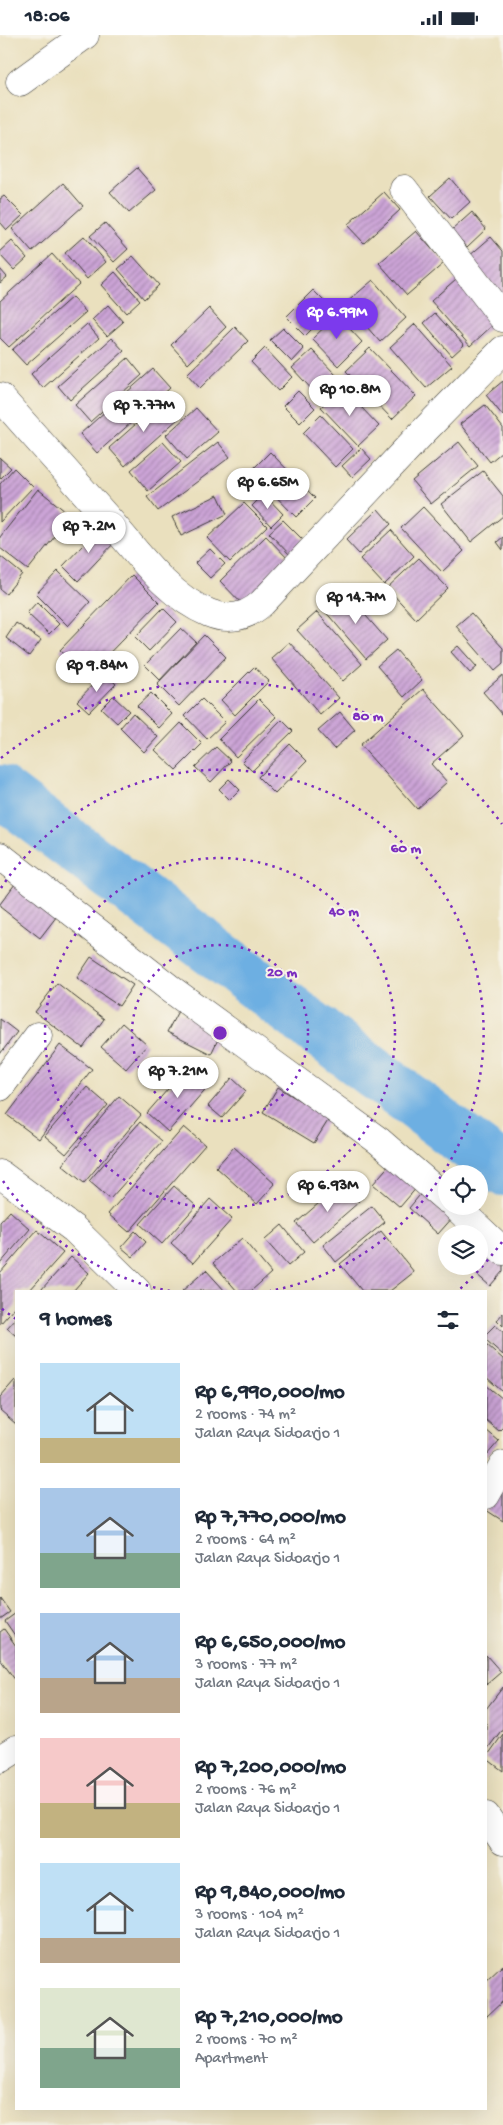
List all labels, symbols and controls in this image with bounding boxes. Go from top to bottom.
text: 18:06 [25,6,69,29]
pin: Rp 6.99M [285,297,389,340]
text: Rp 6.99M [307,304,367,323]
pin: Rp 10.8M [298,375,402,417]
text: Rp 10.8M [320,381,380,400]
pin: Rp 7.77M [92,391,196,433]
text: Rp 7.77M [113,397,175,416]
pin: Rp 6.65M [216,467,320,510]
text: Rp 6.65M [238,474,298,493]
pin: Rp 7.2M [43,511,135,554]
text: Rp 7.2M [63,518,115,537]
pin: Rp 14.7M [304,583,408,625]
text: Rp 14.7M [327,589,385,608]
pin: Rp 9.84M [45,651,149,693]
text: Rp 9.84M [67,657,127,676]
text: 80 m [353,708,384,726]
text: 60 m [391,840,422,858]
text: 40 m [328,903,359,921]
text: 20 m [267,964,297,982]
centre of rings [211,1024,229,1042]
pin: Rp 7.21M [126,1057,230,1099]
text: Rp 7.21M [149,1063,207,1082]
map controls [438,1165,488,1275]
button: locate [438,1165,488,1215]
pin: Rp 6.93M [276,1171,380,1213]
text: Rp 6.93M [298,1177,358,1196]
button: layers [438,1225,488,1275]
icon: filters [434,1306,462,1334]
text: 9 homes [40,1308,111,1333]
text: Rp 6,990,000/mo [195,1381,345,1406]
icon: home [80,1383,140,1443]
text: 2 rooms · 74 m² [195,1406,296,1425]
text: Jalan Raya Sidoarjo 1 [195,1425,340,1444]
text: Rp 7,770,000/mo [195,1506,346,1531]
icon: home [80,1508,140,1568]
text: 2 rooms · 64 m² [195,1531,296,1550]
text: Jalan Raya Sidoarjo 1 [195,1550,340,1569]
text: Rp 6,650,000/mo [195,1631,345,1656]
icon: home [80,1633,140,1693]
text: 3 rooms · 77 m² [195,1656,297,1675]
text: Jalan Raya Sidoarjo 1 [195,1675,340,1694]
text: Rp 7,200,000/mo [195,1756,346,1781]
icon: home [80,1758,140,1818]
text: 2 rooms · 76 m² [195,1781,297,1800]
text: Jalan Raya Sidoarjo 1 [195,1800,340,1819]
text: Rp 9,840,000/mo [195,1881,345,1906]
icon: home [80,1883,140,1943]
text: 3 rooms · 104 m² [195,1906,304,1925]
text: Jalan Raya Sidoarjo 1 [195,1925,340,1944]
text: Rp 7,210,000/mo [195,2006,343,2031]
icon: home [80,2008,140,2068]
text: 2 rooms · 70 m² [195,2031,298,2050]
text: Apartment [195,2050,267,2069]

